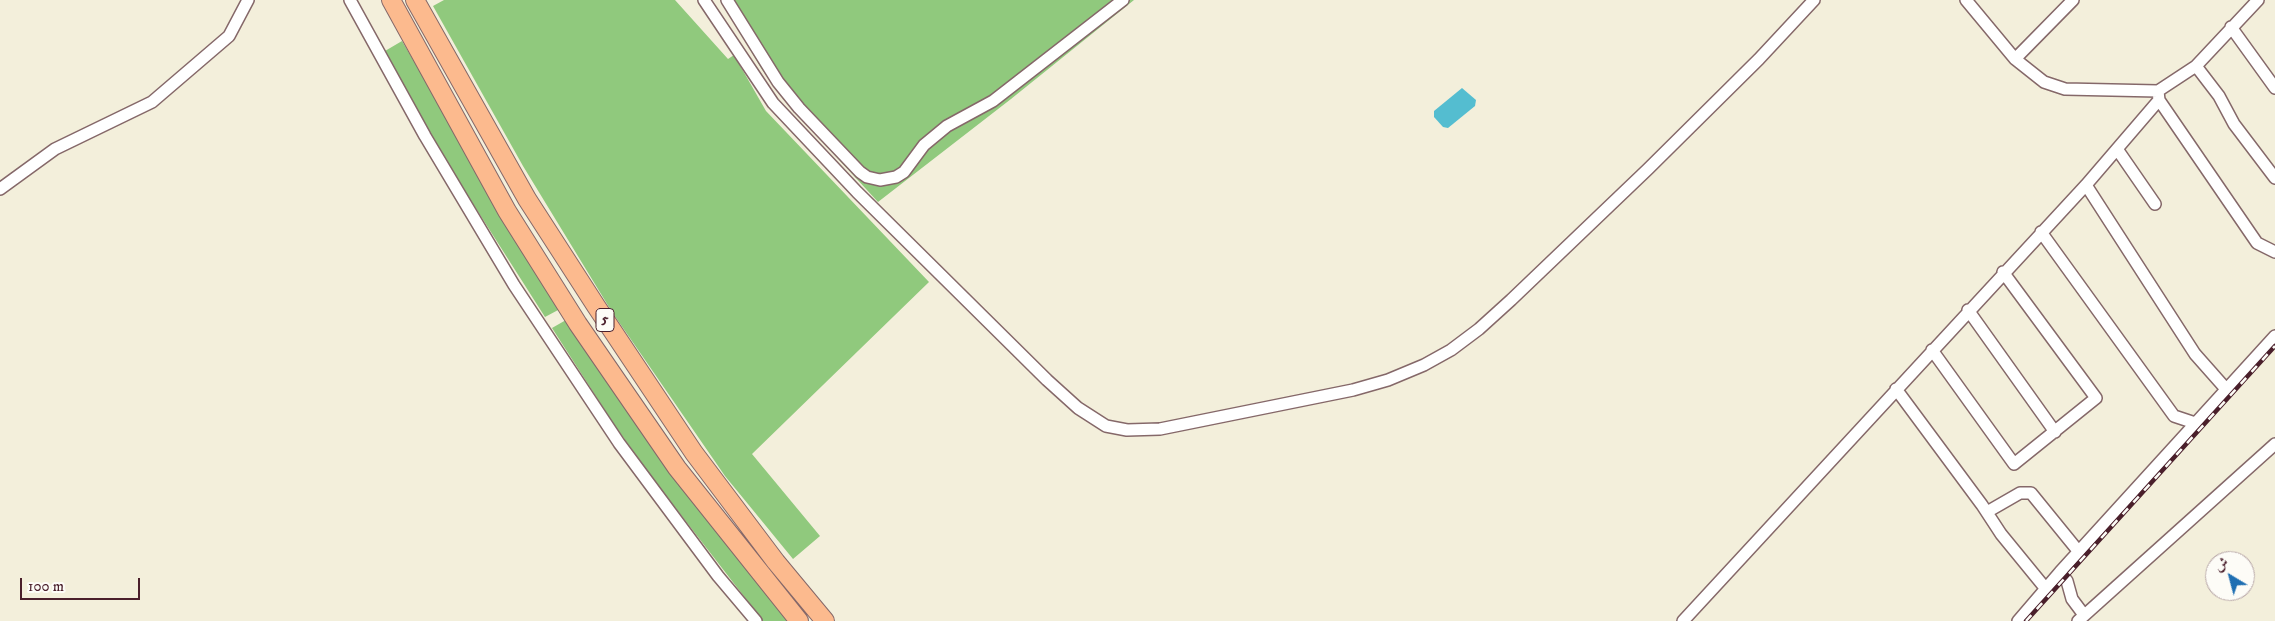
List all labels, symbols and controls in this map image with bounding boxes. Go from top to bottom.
road number: 5 [596,308,614,332]
north arrow [2205,551,2255,601]
text: ش [2211,553,2233,576]
scale bar [22,568,142,600]
text: 100 m [28,577,64,596]

